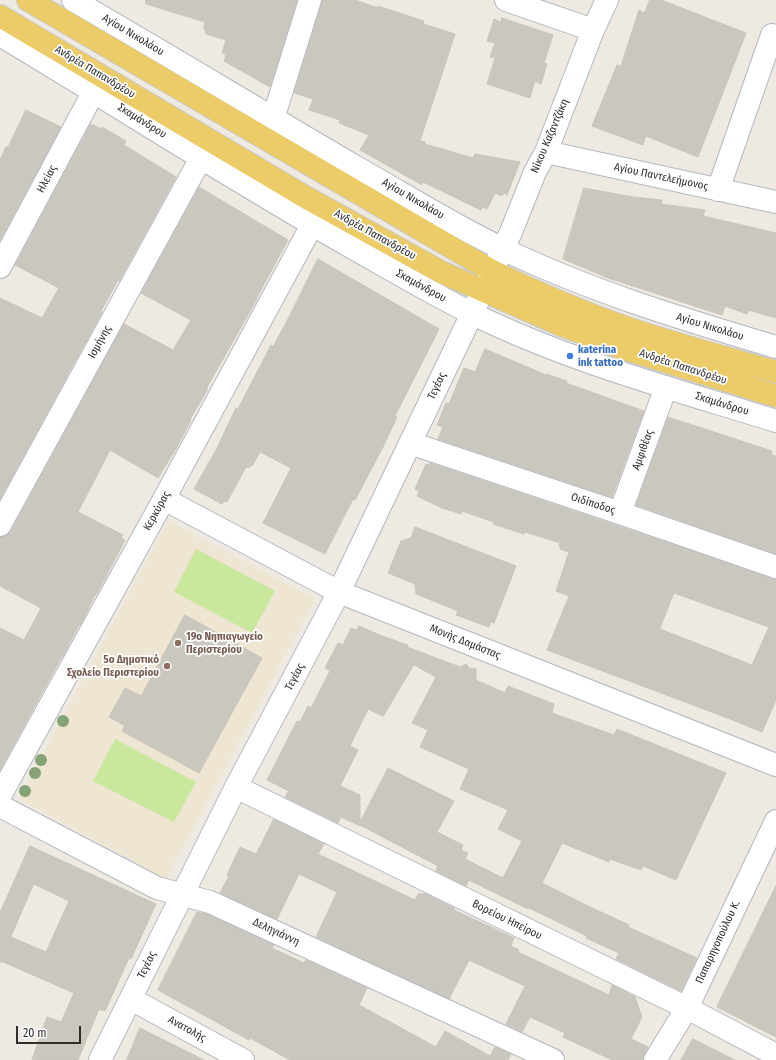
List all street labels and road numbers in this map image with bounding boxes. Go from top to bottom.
street label: Αγίου Νικολάου [100,11,166,59]
street label: Ανδρέα Παπανδρέου [52,43,138,101]
street label: Νίκου Καζαντζάκη [528,97,572,175]
street label: Σκαμάνδρου [115,101,169,141]
street label: Αγίου Παντελεήμονος [613,161,709,193]
street label: Ηλείας [34,163,60,195]
street label: Αγίου Νικολάου [380,176,446,222]
street label: Ανδρέα Παπανδρέου [332,207,418,263]
street label: Σκαμάνδρου [394,267,448,305]
street label: Αγίου Νικολάου [675,311,745,343]
street label: Ισμήνης [86,323,114,361]
street label: Ανδρέα Παπανδρέου [638,347,728,387]
street label: Τεγέας [425,370,449,402]
street label: Σκαμάνδρου [694,390,750,418]
street label: Αμφιθέας [630,428,656,472]
street label: Κερκύρας [141,489,173,533]
street label: Οιδίποδος [569,491,617,517]
street label: Μονής Δαμάστας [428,622,502,662]
street label: Τεγέας [282,661,308,693]
street label: Βορείου Ηπείρου [470,897,544,943]
street label: Παπαρηγοπούλου Κ. [693,898,743,986]
street label: Δεληγιάννη [250,915,302,949]
street label: Τεγέας [135,949,159,981]
street label: Ανατολής [166,1013,208,1045]

